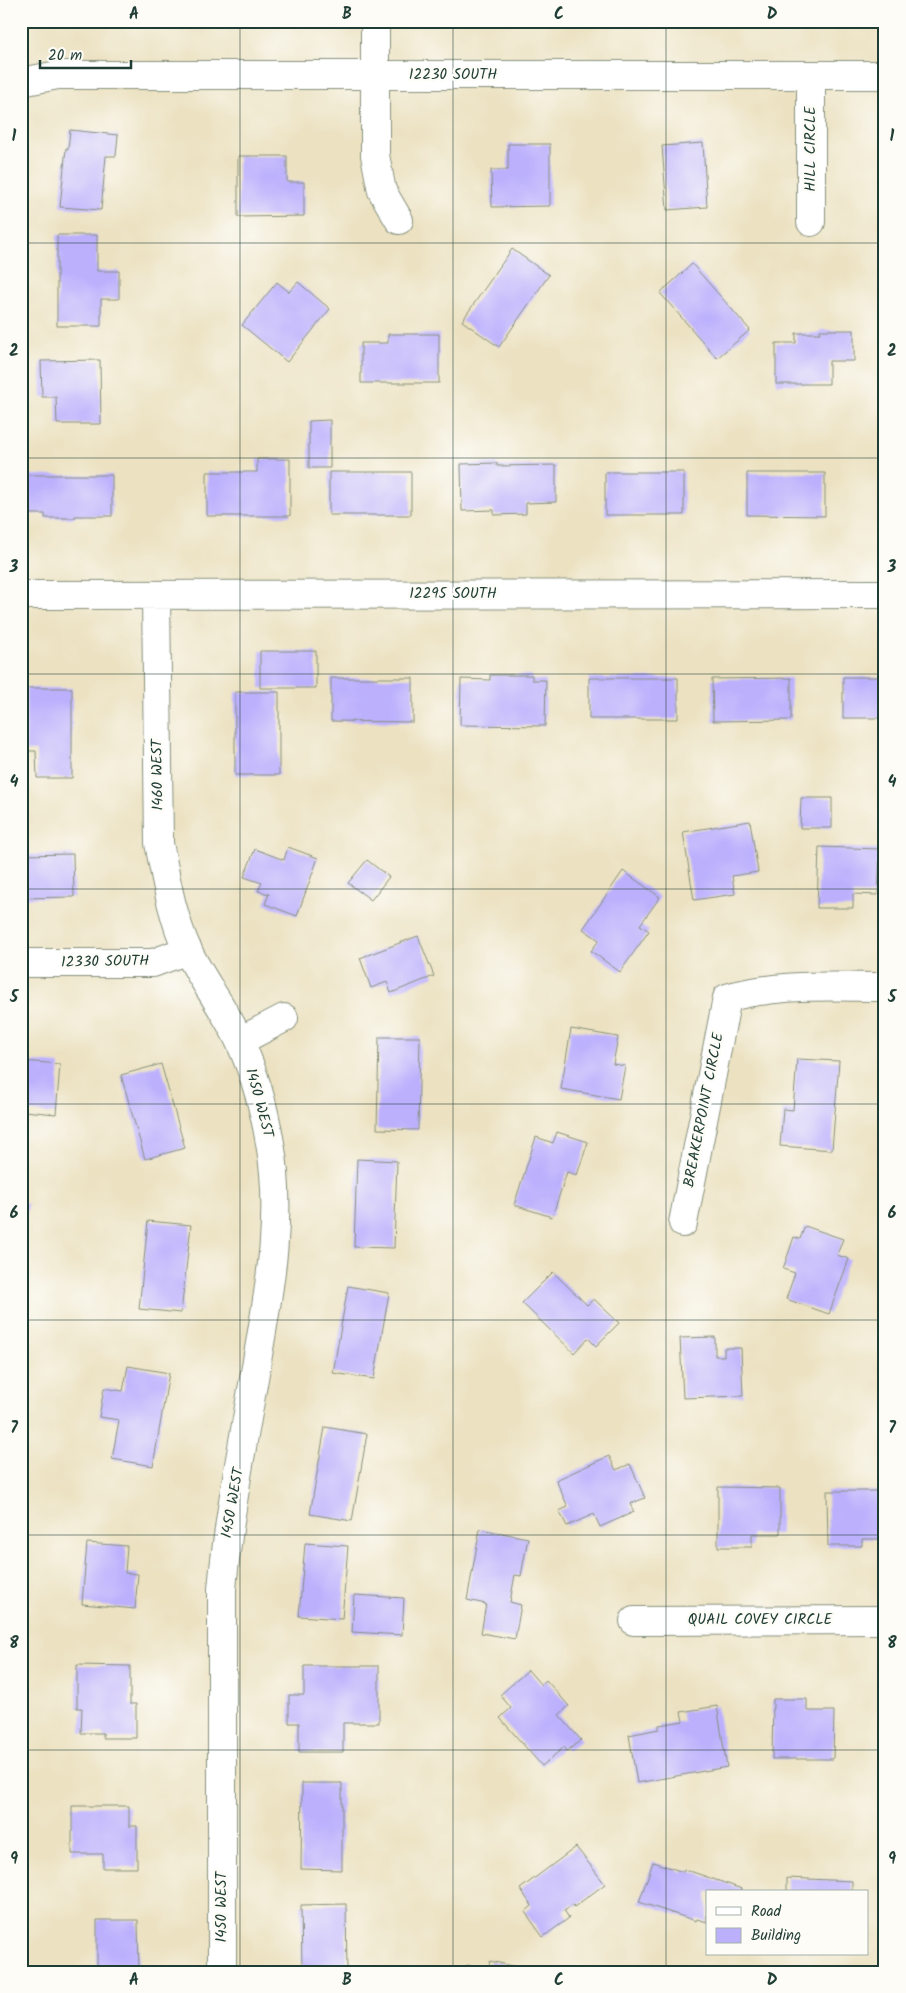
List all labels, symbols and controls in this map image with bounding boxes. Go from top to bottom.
text: A [129,2,139,27]
text: B [342,2,352,27]
text: C [554,2,564,27]
text: D [767,2,778,27]
scale bar [40,38,131,70]
text: 20 m [48,44,82,68]
street label: 12230 SOUTH [409,63,497,87]
street label: HILL CIRCLE [799,105,823,192]
text: 1 [12,124,17,149]
text: 1 [890,124,895,149]
text: 2 [9,339,19,364]
text: 2 [887,339,897,364]
text: 3 [9,555,19,580]
text: 3 [887,555,897,580]
street label: 12295 SOUTH [409,582,497,606]
street label: 1460 WEST [145,737,171,811]
text: 4 [10,770,19,795]
text: 4 [888,770,897,795]
street label: 12330 SOUTH [61,949,149,975]
text: 5 [9,985,20,1010]
text: 5 [887,985,898,1010]
street label: BREAKERPOINT CIRCLE [677,1029,731,1189]
street label: 1450 WEST [238,1066,280,1142]
text: 6 [10,1201,19,1226]
text: 6 [888,1201,897,1226]
text: 7 [10,1416,18,1441]
text: 7 [888,1416,896,1441]
street label: 1450 WEST [215,1464,251,1540]
street label: QUAIL COVEY CIRCLE [688,1608,833,1632]
text: 8 [9,1631,19,1656]
text: 8 [887,1631,897,1656]
text: 9 [10,1847,18,1872]
text: 9 [888,1847,896,1872]
street label: 1450 WEST [210,1870,234,1943]
legend [706,1890,868,1956]
text: Road [751,1900,782,1924]
text: Building [751,1924,801,1948]
text: A [129,1968,139,1993]
text: B [342,1968,352,1993]
text: C [554,1968,564,1993]
text: D [767,1968,778,1993]

